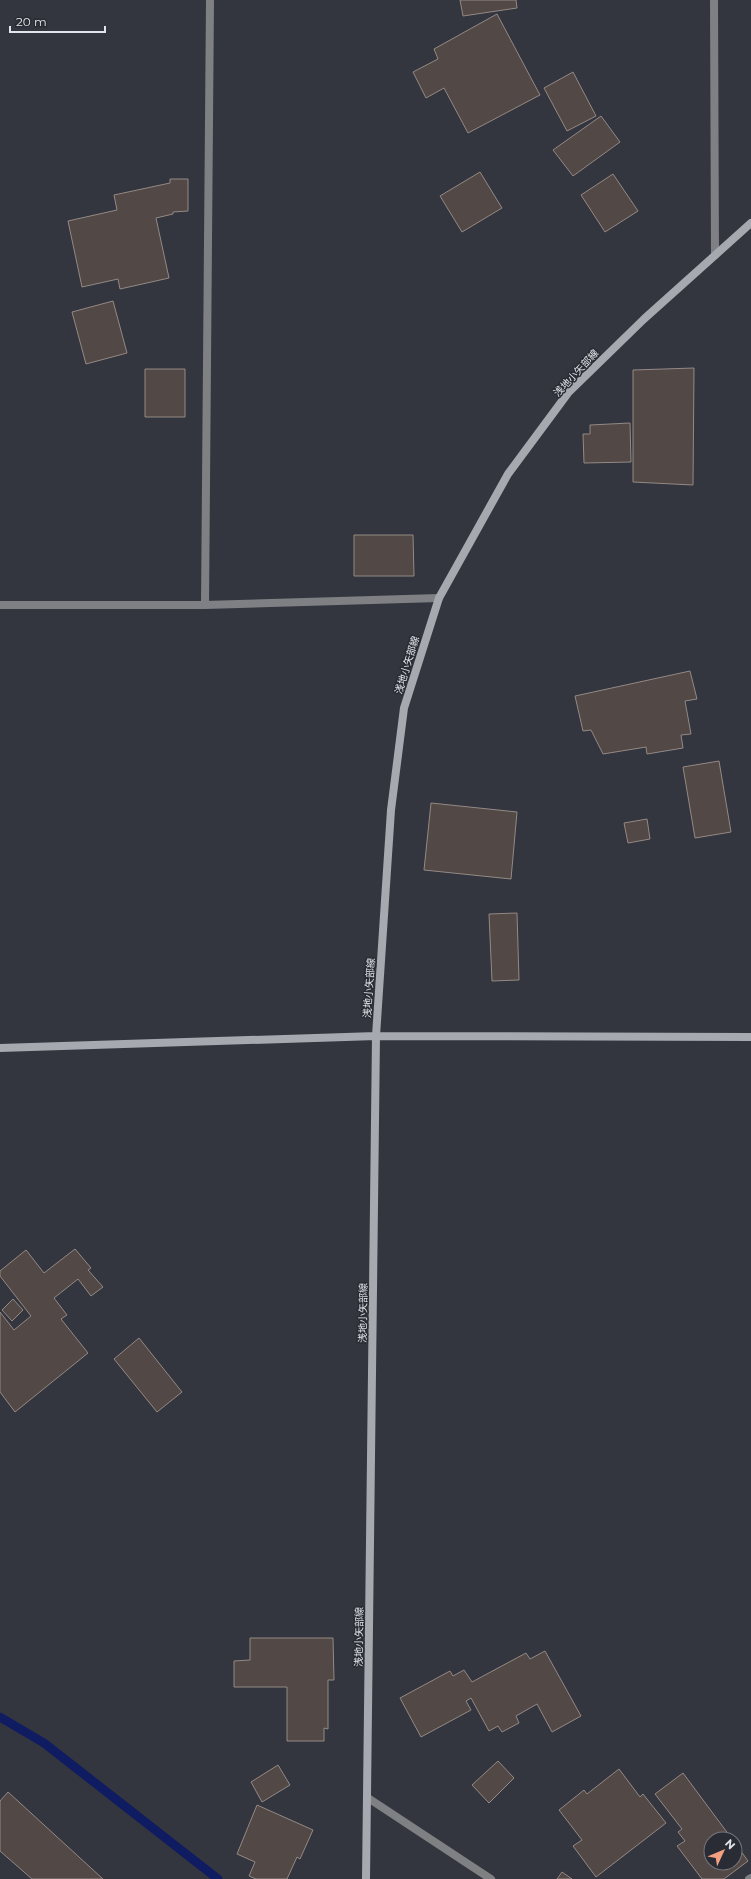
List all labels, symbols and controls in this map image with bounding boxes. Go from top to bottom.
scale bar [10,8,105,34]
text: 20 m [16,14,47,29]
street label: 浅地小矢部線 [551,347,601,399]
street label: 浅地小矢部線 [392,634,422,696]
street label: 浅地小矢部線 [360,958,378,1018]
street label: 浅地小矢部線 [356,1283,370,1343]
street label: 浅地小矢部線 [352,1607,366,1667]
north arrow [703,1831,743,1871]
text: N [722,1836,738,1852]

